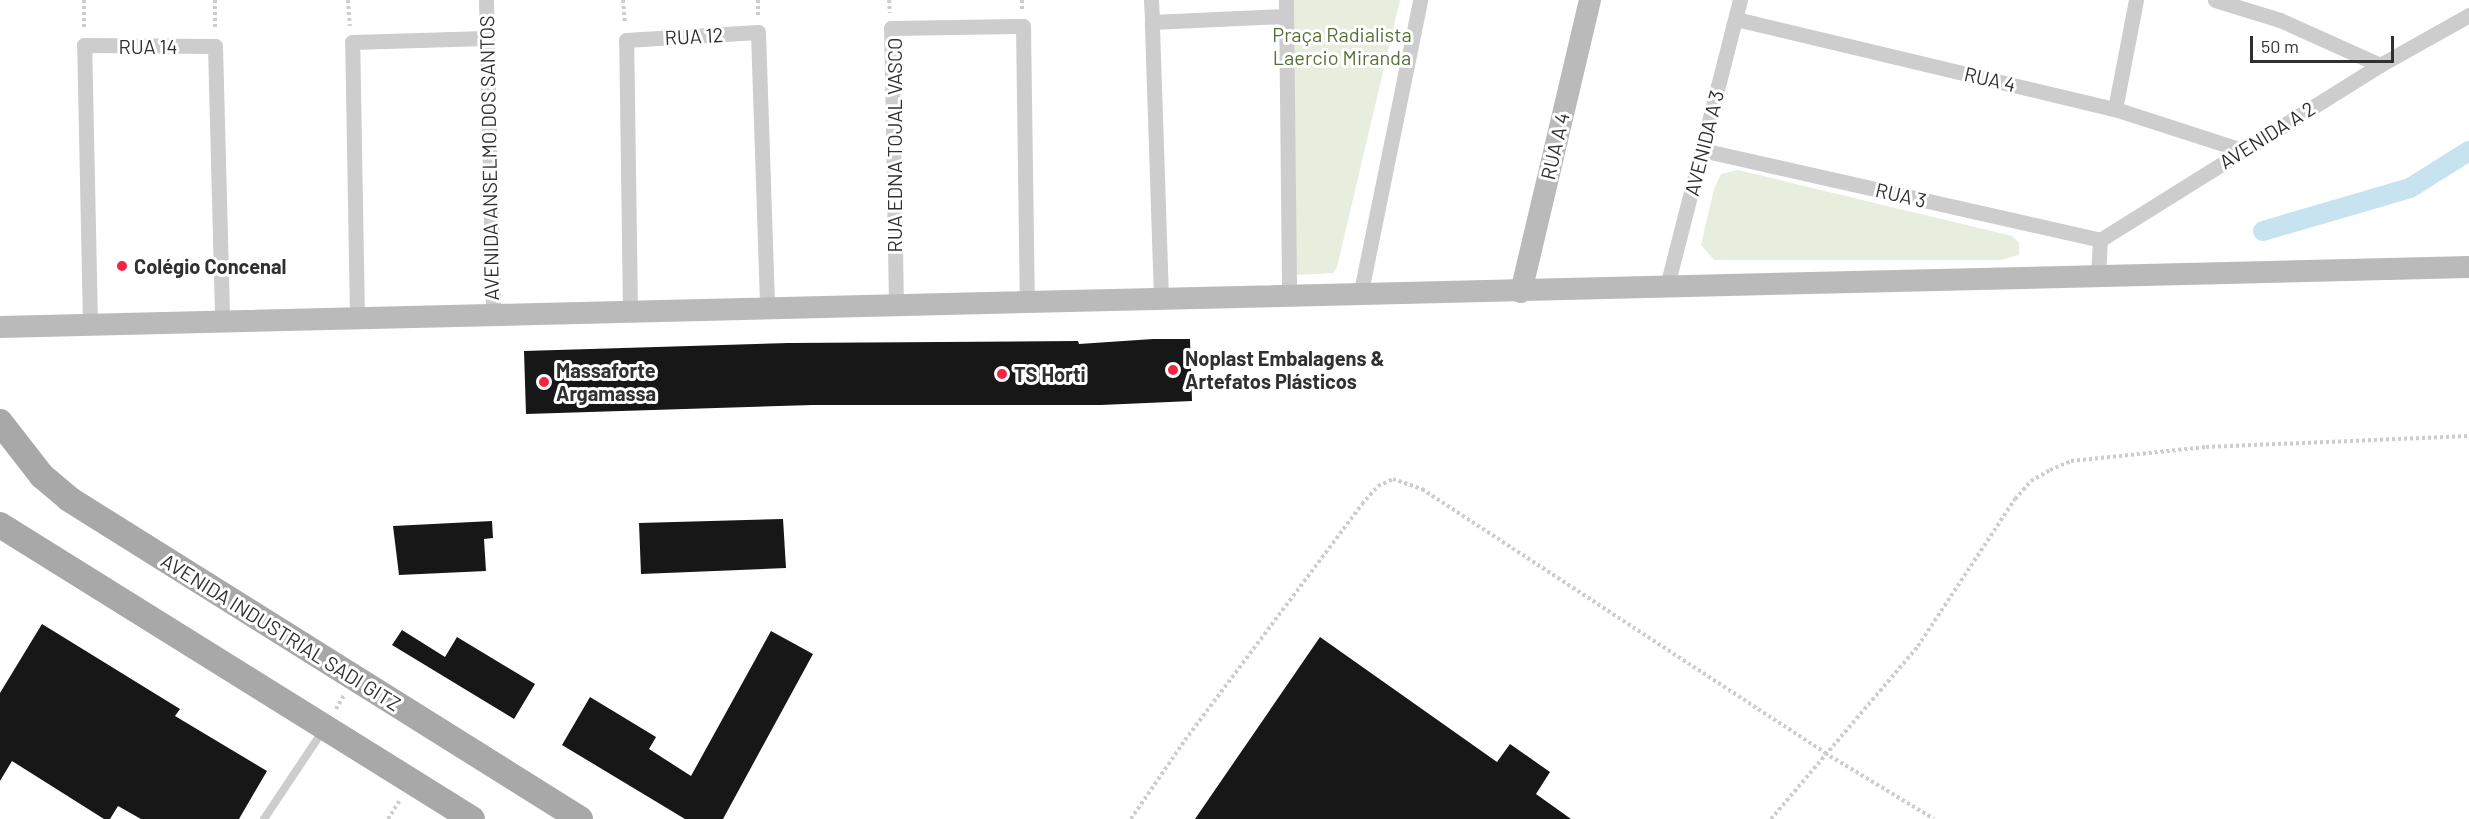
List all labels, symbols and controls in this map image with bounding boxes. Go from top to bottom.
street label: AVENIDA ANSELMO DOS SANTOS [475,15,503,301]
street label: RUA 12 [664,22,724,50]
park label: Praça Radialista Laercio Miranda [1272,23,1412,70]
scale bar [2253,24,2397,62]
street label: RUA 14 [118,34,178,58]
text: 50 m [2261,35,2299,57]
street label: RUA EDNA TOJAL VASCO [882,37,906,253]
street label: RUA 4 [1962,61,2018,97]
street label: AVENIDA A 3 [1679,88,1729,198]
street label: AVENIDA A 2 [2215,96,2319,174]
street label: RUA A 4 [1536,110,1574,182]
street label: RUA 3 [1873,178,1929,212]
place label: Colégio Concenal [134,254,286,278]
marker: Colégio Concenal [115,259,129,273]
place label: Noplast Embalagens & Artefatos Plásticos [1185,346,1385,393]
place label: Massaforte Argamassa [556,358,656,405]
place label: TS Horti [1014,362,1086,386]
marker: Noplast Embalagens & Artefatos Plásticos [1166,363,1180,377]
marker: TS Horti [995,367,1009,381]
marker: Massaforte Argamassa [537,375,551,389]
street label: AVENIDA INDUSTRIAL SADI GITZ [157,548,405,716]

